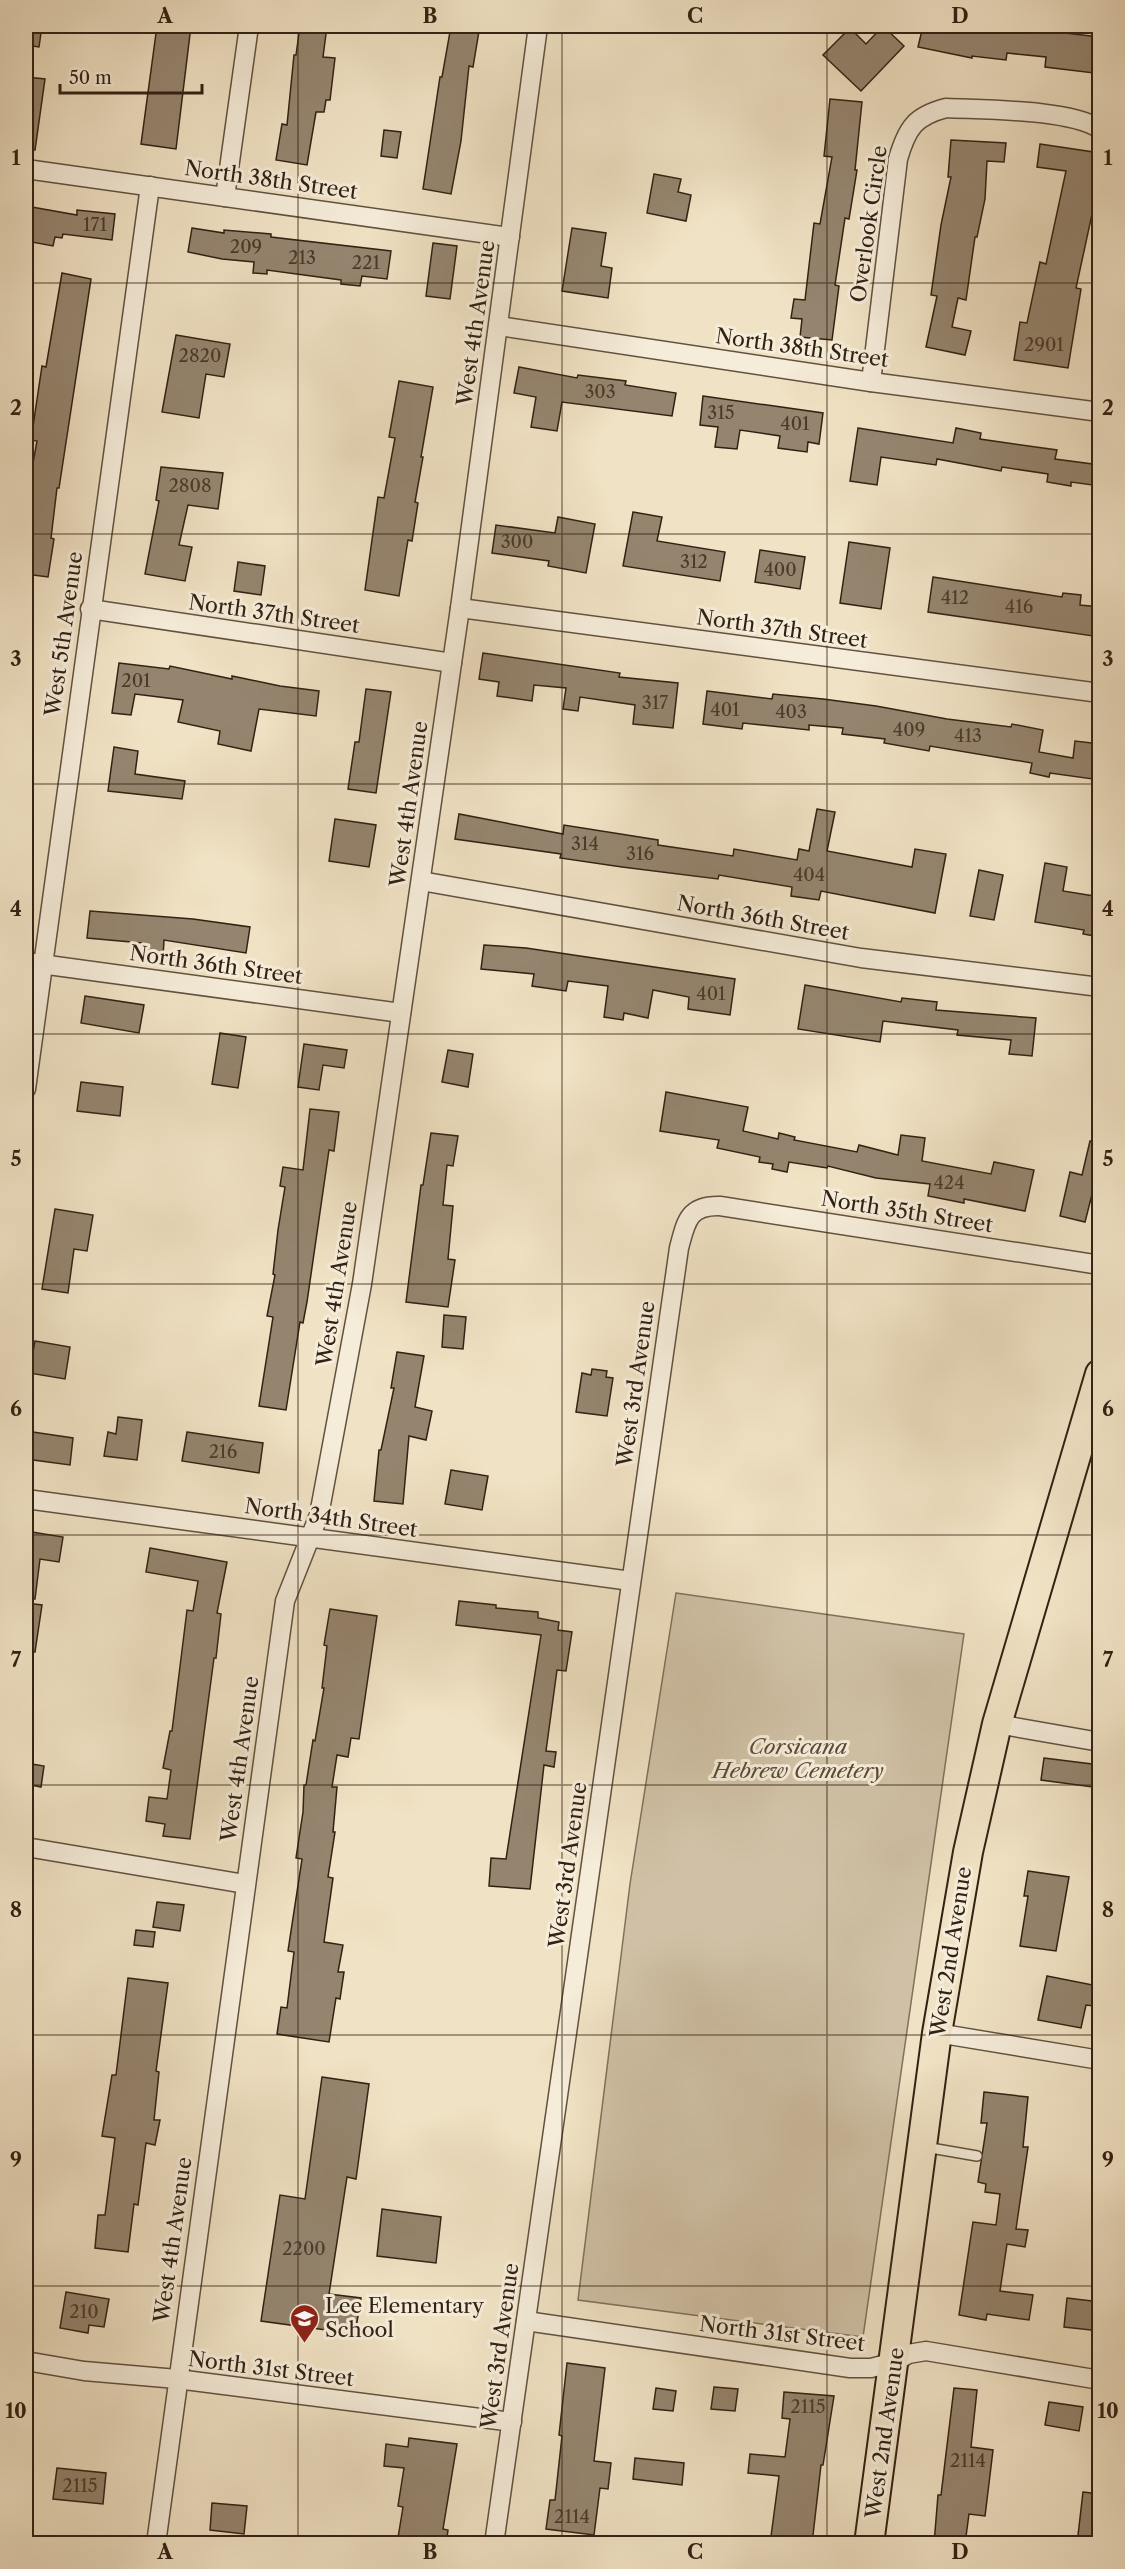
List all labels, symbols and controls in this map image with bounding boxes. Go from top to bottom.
text: A [156,4,173,28]
text: B [423,4,438,28]
text: C [687,4,703,28]
text: D [951,4,969,28]
scale bar [60,57,202,95]
text: 50 m [69,67,112,89]
street label: Overlook Circle [845,144,892,304]
text: 1 [12,146,21,170]
text: 1 [1104,146,1113,170]
street label: North 38th Street [183,155,360,204]
house number: 171 [83,214,107,236]
house number: 209 [230,236,262,258]
street label: West 4th Avenue [451,238,500,408]
house number: 213 [288,247,316,269]
house number: 221 [352,252,381,274]
street label: North 38th Street [714,323,891,372]
house number: 2901 [1024,334,1064,356]
house number: 2820 [179,345,221,367]
house number: 303 [584,381,616,403]
text: 2 [10,396,22,420]
text: 2 [1102,396,1114,420]
house number: 315 [707,402,735,424]
house number: 401 [780,413,810,435]
house number: 2808 [168,475,212,497]
house number: 300 [501,531,533,553]
street label: West 5th Avenue [39,550,87,719]
house number: 312 [680,551,708,573]
house number: 400 [763,559,797,581]
house number: 412 [941,587,969,609]
street label: North 37th Street [187,589,362,638]
house number: 416 [1005,596,1033,618]
street label: North 37th Street [695,604,870,653]
text: 3 [10,647,22,671]
text: 3 [1102,647,1114,671]
house number: 201 [121,670,151,692]
house number: 317 [642,692,668,714]
house number: 401 [710,699,740,721]
house number: 403 [775,701,807,723]
street label: West 4th Avenue [384,719,433,889]
house number: 409 [893,719,925,741]
house number: 413 [954,725,982,747]
house number: 314 [571,833,599,855]
house number: 316 [626,843,654,865]
house number: 404 [793,864,825,886]
street label: North 36th Street [675,890,852,945]
text: 4 [10,897,22,921]
text: 4 [1102,897,1114,921]
street label: North 36th Street [128,940,305,989]
house number: 401 [696,983,726,1005]
text: 5 [10,1147,22,1171]
text: 5 [1102,1147,1114,1171]
house number: 424 [933,1172,965,1194]
street label: North 35th Street [820,1186,995,1237]
street label: West 4th Avenue [311,1199,362,1369]
street label: West 3rd Avenue [611,1299,660,1470]
text: 6 [10,1397,22,1421]
text: 6 [1102,1397,1114,1421]
house number: 216 [209,1441,237,1463]
street label: North 34th Street [243,1493,420,1542]
text: 7 [11,1648,22,1672]
text: 7 [1103,1648,1114,1672]
street label: West 4th Avenue [215,1674,264,1844]
park label: Corsicana Hebrew Cemetery [710,1734,884,1783]
street label: West 3rd Avenue [543,1780,592,1951]
street label: West 2nd Avenue [925,1865,976,2040]
text: 8 [10,1898,22,1922]
text: 8 [1102,1898,1114,1922]
text: 9 [10,2148,22,2172]
text: 9 [1102,2148,1114,2172]
street label: West 4th Avenue [148,2155,197,2325]
house number: 2200 [282,2238,326,2260]
street label: West 3rd Avenue [475,2261,524,2432]
place label: Lee Elementary School [325,2293,484,2342]
house number: 210 [69,2301,99,2323]
school or university icon: Lee Elementary School [288,2302,320,2344]
street label: North 31st Street [698,2311,867,2356]
street label: North 31st Street [187,2346,356,2391]
street label: West 2nd Avenue [860,2346,909,2521]
house number: 2115 [790,2396,826,2418]
text: 10 [5,2399,27,2423]
text: 10 [1097,2399,1119,2423]
house number: 2114 [950,2450,986,2472]
house number: 2115 [62,2475,98,2497]
house number: 2114 [554,2506,590,2528]
text: A [156,2540,173,2564]
text: B [423,2540,438,2564]
text: C [687,2540,703,2564]
text: D [951,2540,969,2564]

